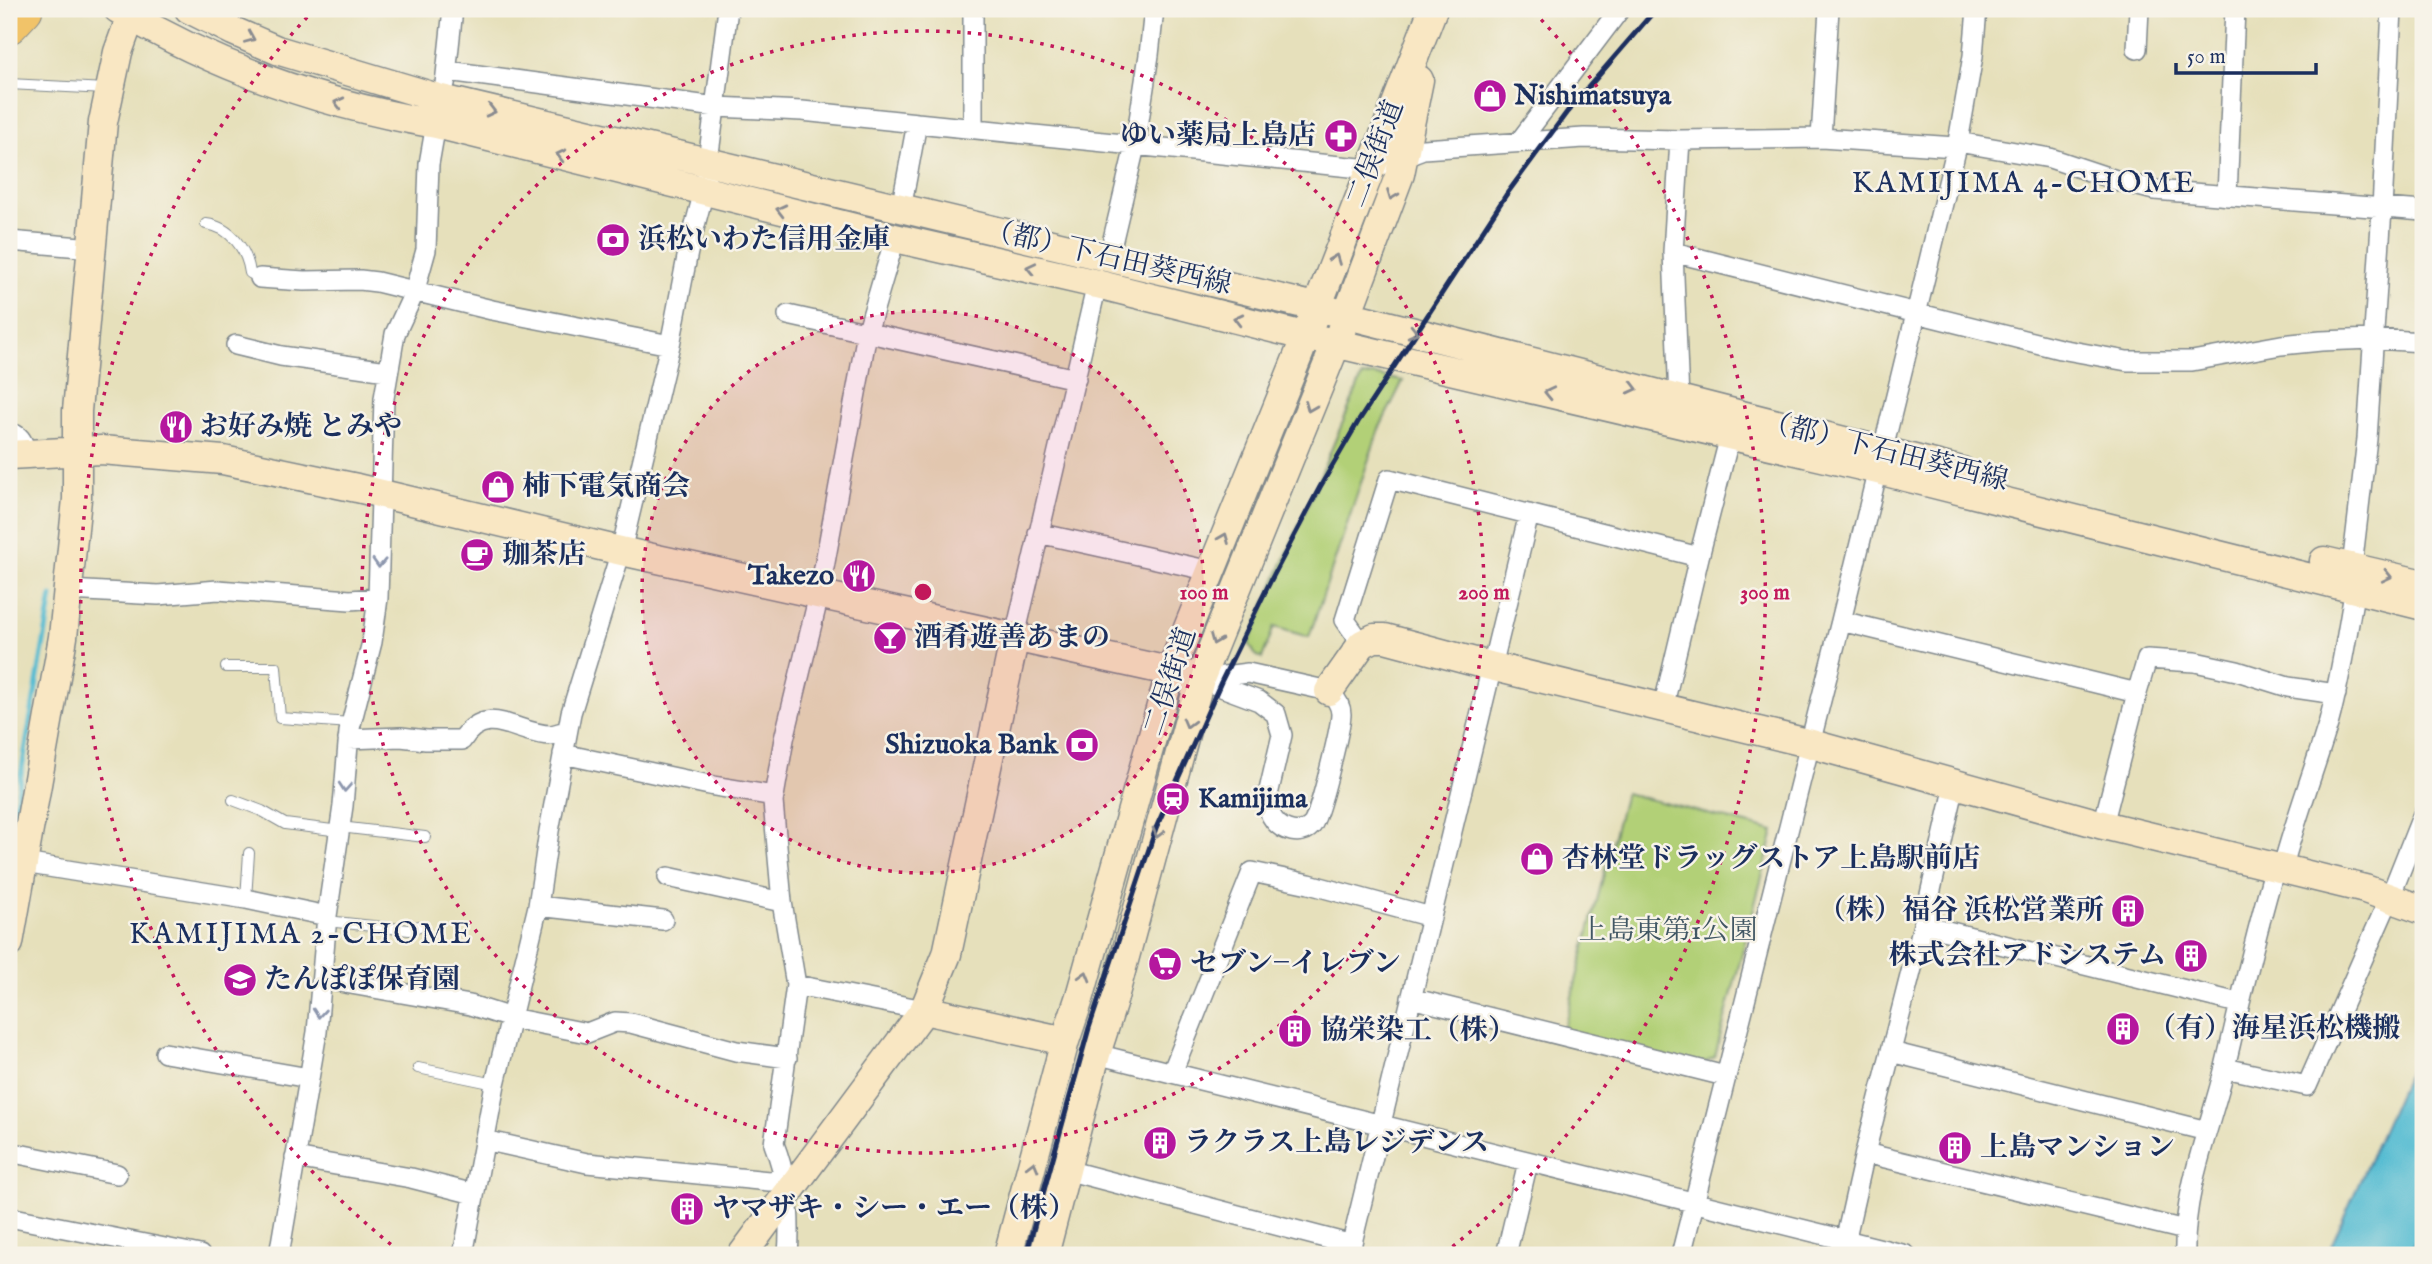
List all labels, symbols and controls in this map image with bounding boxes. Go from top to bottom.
one-way arrow [243,30,255,44]
scale bar [2176,32,2316,76]
text: 50 m [2187,44,2226,71]
shop icon: Nishimatsuya [1471,77,1509,115]
place label: Nishimatsuya [1513,79,1672,114]
street label: 二俣街道 [1340,95,1412,213]
one-way arrow [333,97,345,112]
one-way arrow [485,103,497,117]
pharmacy icon: ゆい薬局上島店 [1322,117,1360,155]
place label: ゆい薬局上島店 [1120,119,1316,154]
one-way arrow [555,149,567,163]
district label: KAMIJIMA 4-CHOME [1852,165,2196,203]
one-way arrow [1387,188,1401,200]
one-way arrow [776,204,788,218]
street label: （都）下石田葵西線 [981,213,1235,303]
bank icon: 浜松いわた信用金庫 [594,221,632,259]
place label: 浜松いわた信用金庫 [638,223,890,258]
one-way arrow [1326,253,1340,265]
one-way arrow [1025,262,1037,277]
one-way arrow [1232,313,1244,327]
one-way arrow [1407,324,1419,338]
one-way arrow [1627,380,1639,394]
one-way arrow [1543,387,1555,402]
one-way arrow [1305,400,1319,412]
street label: （都）下石田葵西線 [1759,405,2011,499]
restaurant icon: お好み焼 とみや [157,408,195,446]
place label: お好み焼 とみや [200,410,402,445]
shop icon: 柿下電気商会 [479,468,517,506]
place label: 柿下電気商会 [522,470,690,505]
one-way arrow [1216,533,1230,546]
cafe icon: 珈茶店 [458,536,496,574]
place label: 珈茶店 [502,538,586,573]
restaurant icon: Takezo [840,557,878,595]
one-way arrow [372,558,387,569]
place label: Takezo [747,559,834,594]
one-way arrow [2381,568,2393,582]
centre of rings [911,580,935,604]
text: 100 m [1179,580,1229,607]
text: 200 m [1458,580,1510,607]
text: 300 m [1740,580,1790,607]
bar icon: 酒肴遊善あまの [871,619,909,657]
place label: 酒肴遊善あまの [914,621,1110,656]
street label: 二俣街道 [1137,623,1205,741]
one-way arrow [1210,634,1224,646]
one-way arrow [1182,717,1196,729]
bank icon: Shizuoka Bank [1063,726,1101,764]
place label: Shizuoka Bank [885,728,1059,763]
station icon: Kamijima [1154,780,1192,818]
one-way arrow [338,782,353,793]
place label: Kamijima [1198,782,1308,817]
one-way arrow [1152,827,1167,839]
shop icon: 杏林堂ドラッグストア上島駅前店 [1518,840,1556,878]
place label: 杏林堂ドラッグストア上島駅前店 [1562,842,1980,877]
building icon: （株）福谷 浜松営業所 [2109,892,2147,930]
place label: （株）福谷 浜松営業所 [1818,894,2104,929]
park label: 上島東第1公園 [1579,914,1757,949]
district label: KAMIJIMA 2-CHOME [129,916,473,954]
building icon: 株式会社アドシステム [2172,937,2210,975]
place label: 株式会社アドシステム [1889,939,2166,974]
supermarket icon: セブン−イレブン [1146,945,1184,983]
place label: セブン−イレブン [1190,947,1401,982]
school or university icon: たんぽぽ保育園 [221,961,259,999]
place label: たんぽぽ保育園 [264,963,460,998]
one-way arrow [1077,970,1092,982]
one-way arrow [312,1008,327,1019]
building icon: （有）海星浜松機搬 [2104,1010,2142,1048]
building icon: 協栄染工（株） [1276,1012,1314,1050]
place label: （有）海星浜松機搬 [2148,1012,2400,1047]
place label: 協栄染工（株） [1320,1014,1516,1049]
building icon: ラクラス上島レジデンス [1141,1124,1179,1162]
place label: ラクラス上島レジデンス [1184,1126,1489,1161]
building icon: 上島マンション [1936,1129,1974,1167]
place label: 上島マンション [1980,1131,2175,1166]
one-way arrow [1025,1160,1039,1172]
building icon: ヤマザキ・シー・エー（株） [668,1190,706,1228]
place label: ヤマザキ・シー・エー（株） [712,1192,1076,1227]

